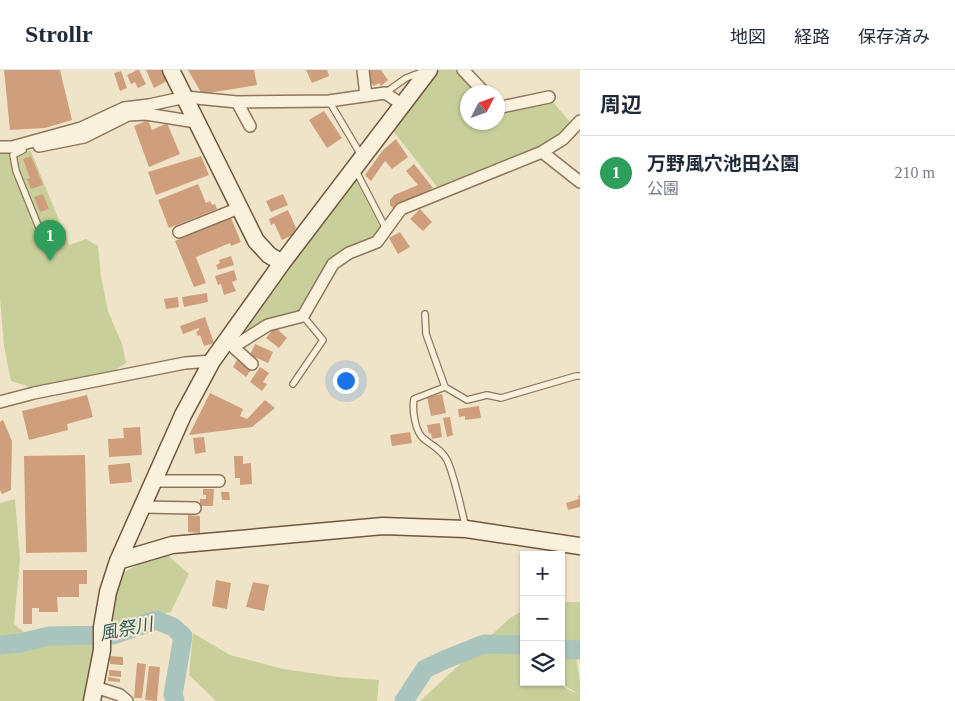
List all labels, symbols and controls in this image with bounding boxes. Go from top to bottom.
text: Strollr [25,21,93,47]
text: 地図 [730,27,766,47]
text: 経路 [794,27,830,47]
text: 保存済み [858,27,930,47]
north arrow [460,85,505,130]
text: 周辺 [600,93,642,117]
text: 万野風穴池田公園 [647,153,799,174]
text: 1 [612,164,620,181]
text: 210 m [895,164,935,181]
text: 公園 [647,180,679,197]
pin: 1 [34,220,66,261]
your location [333,368,359,394]
map controls [520,551,565,686]
button: + [520,551,565,596]
button: − [520,596,565,641]
water label: 風祭川 [98,614,156,644]
button: layers [520,641,565,686]

